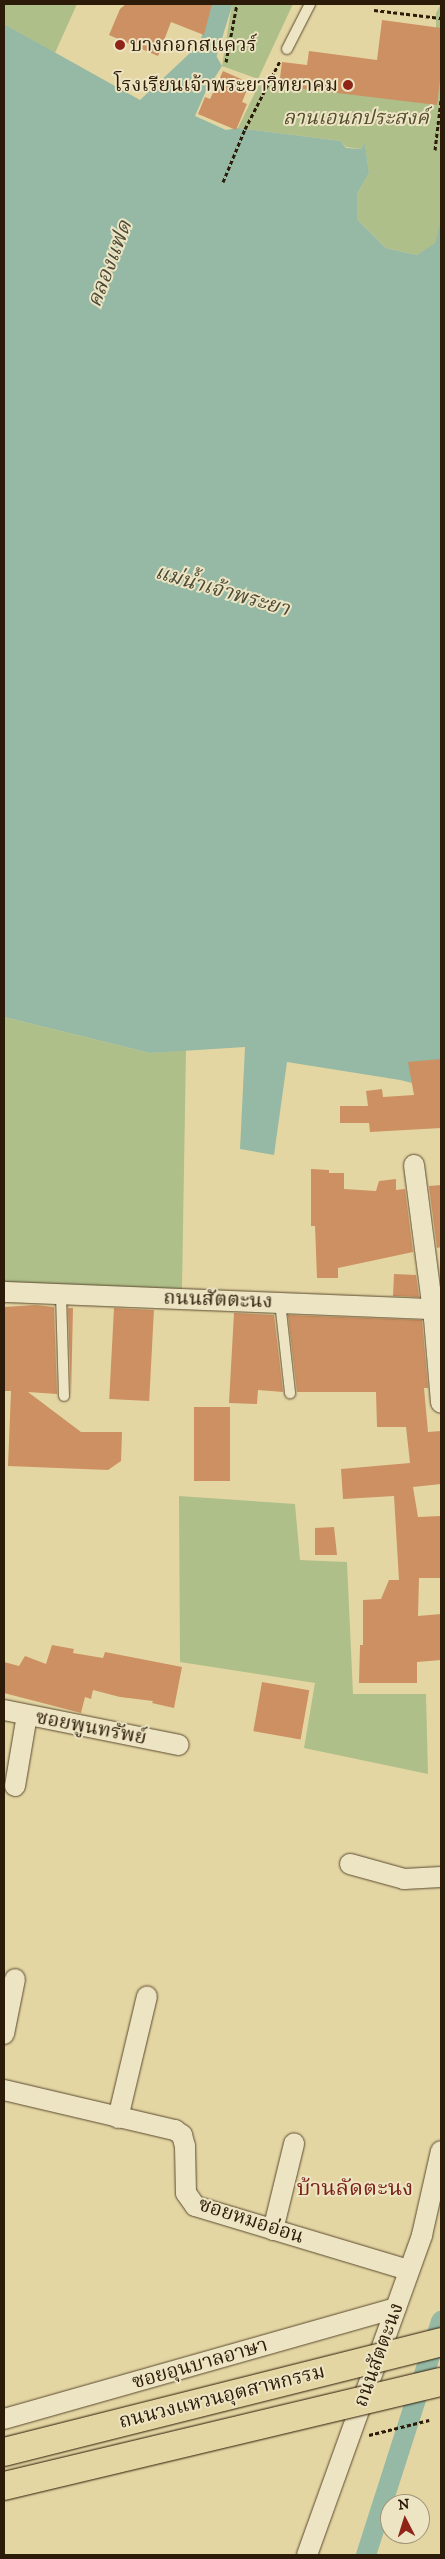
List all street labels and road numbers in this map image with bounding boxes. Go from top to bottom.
street label: ถนนสัตตะนง [163,1286,273,1314]
street label: ซอยพูนทรัพย์ [33,1705,149,1751]
street label: ซอยหมออ่อน [195,2193,307,2249]
street label: ถนนสัตตะนง [349,2300,409,2410]
street label: ซอยอุนบาลอาษา [129,2333,271,2395]
street label: ถนนวงแหวนอุตสาหกรรม [116,2360,328,2434]

